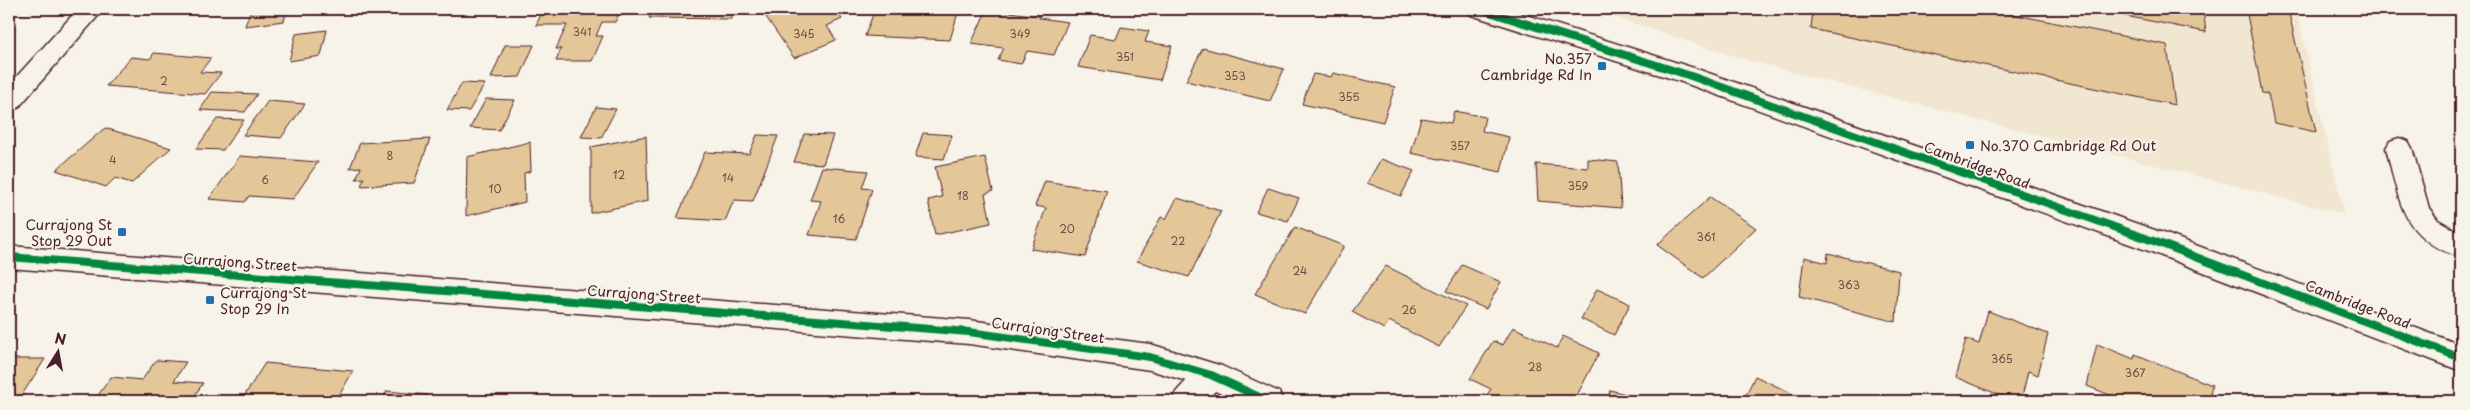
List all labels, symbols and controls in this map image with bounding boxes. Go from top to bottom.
house number: 341 [573,23,591,40]
house number: 345 [793,25,815,42]
house number: 349 [1010,25,1030,42]
house number: 351 [1116,48,1134,65]
place label: No.357 Cambridge Rd In [1480,48,1592,85]
marker: No.357 Cambridge Rd In [1596,60,1608,72]
house number: 353 [1224,67,1246,84]
house number: 2 [160,72,168,89]
house number: 355 [1338,88,1360,105]
place label: No.370 Cambridge Rd Out [1980,135,2156,156]
street label: Cambridge Road [1921,136,2033,194]
house number: 357 [1450,137,1470,154]
marker: No.370 Cambridge Rd Out [1964,139,1976,151]
house number: 8 [387,147,394,164]
house number: 4 [109,151,117,168]
house number: 12 [613,166,626,183]
house number: 14 [722,169,734,186]
house number: 6 [261,171,269,188]
house number: 359 [1568,177,1588,194]
house number: 10 [489,180,501,197]
house number: 18 [957,187,969,204]
house number: 16 [833,210,846,227]
place label: Currajong St Stop 29 Out [25,214,112,251]
house number: 20 [1059,220,1075,237]
marker: Currajong St Stop 29 Out [116,226,128,238]
house number: 361 [1697,228,1715,245]
house number: 22 [1171,232,1185,249]
street label: Currajong Street [182,248,298,276]
house number: 24 [1293,262,1307,279]
street label: Cambridge Road [2302,274,2414,334]
house number: 363 [1838,276,1860,293]
street label: Currajong Street [586,280,702,308]
place label: Currajong St Stop 29 In [220,282,307,319]
marker: Currajong St Stop 29 In [204,294,216,306]
house number: 26 [1401,301,1417,318]
street label: Currajong Street [990,312,1106,348]
text: N [53,327,68,350]
north arrow [32,328,82,378]
house number: 365 [1991,350,2013,367]
house number: 28 [1528,358,1542,375]
house number: 367 [2125,364,2145,381]

